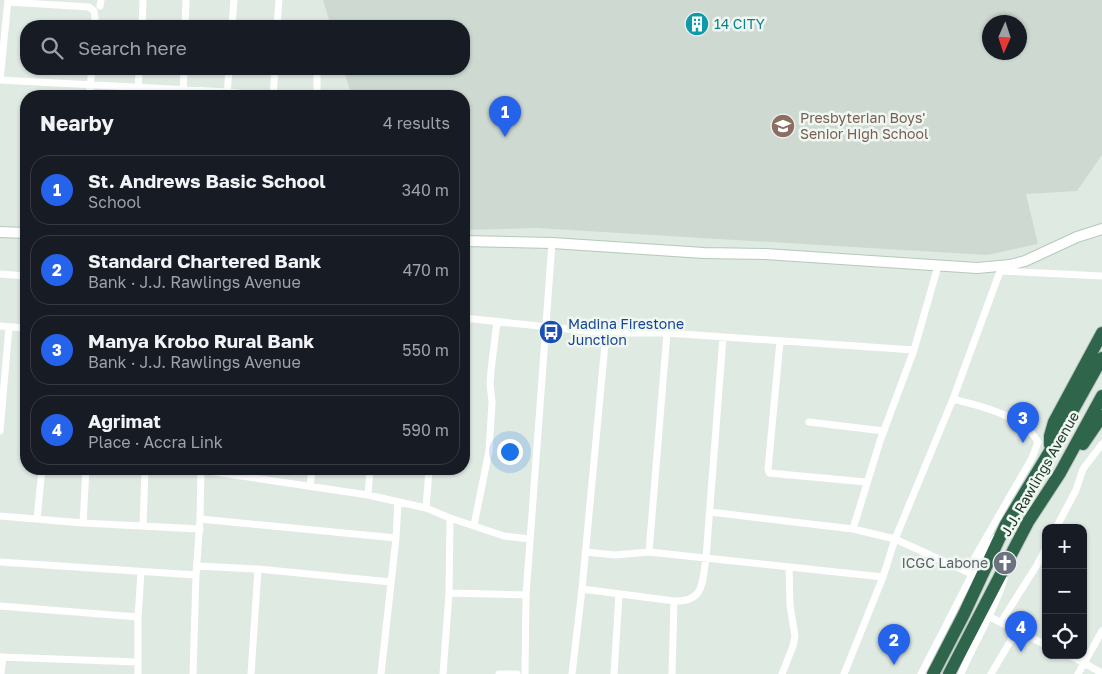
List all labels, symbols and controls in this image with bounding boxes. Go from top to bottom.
building icon: 14 CITY [684,11,710,37]
place label: 14 CITY [714,15,765,32]
north arrow [982,15,1027,60]
search box [20,20,470,75]
icon: search [38,34,66,62]
text: Search here [78,36,187,59]
pin: 1 [489,96,521,137]
place label: Presbyterian Boys' Senior High School [800,109,928,142]
text: Nearby [40,110,114,136]
text: 4 results [383,113,450,133]
school or university icon: Presbyterian Boys' Senior High School [770,113,796,139]
text: St. Andrews Basic School [88,169,326,192]
text: 1 [53,180,61,200]
text: 340 m [402,180,449,200]
text: School [88,192,141,212]
text: Standard Chartered Bank [88,249,321,272]
text: 2 [52,260,62,280]
text: 470 m [403,260,449,280]
text: Bank · J.J. Rawlings Avenue [88,272,301,292]
place label: Madina Firestone Junction [568,315,684,348]
bus stop icon: Madina Firestone Junction [538,319,564,345]
text: Manya Krobo Rural Bank [88,329,314,352]
text: 3 [52,340,62,360]
text: 550 m [402,340,449,360]
text: Bank · J.J. Rawlings Avenue [88,352,301,372]
pin: 3 [1007,402,1039,443]
street label: J.J. Rawlings Avenue [997,408,1082,539]
text: Agrimat [88,409,161,432]
text: 4 [52,420,62,440]
text: 590 m [402,420,449,440]
text: Place · Accra Link [88,432,223,452]
your location [497,439,523,465]
map controls [1042,524,1087,659]
button: + [1042,524,1087,569]
church icon: ICGC Labone [992,550,1018,576]
place label: ICGC Labone [901,554,988,571]
button: − [1042,569,1087,614]
pin: 4 [1005,611,1037,652]
button: locate [1042,614,1087,659]
pin: 2 [878,624,910,665]

